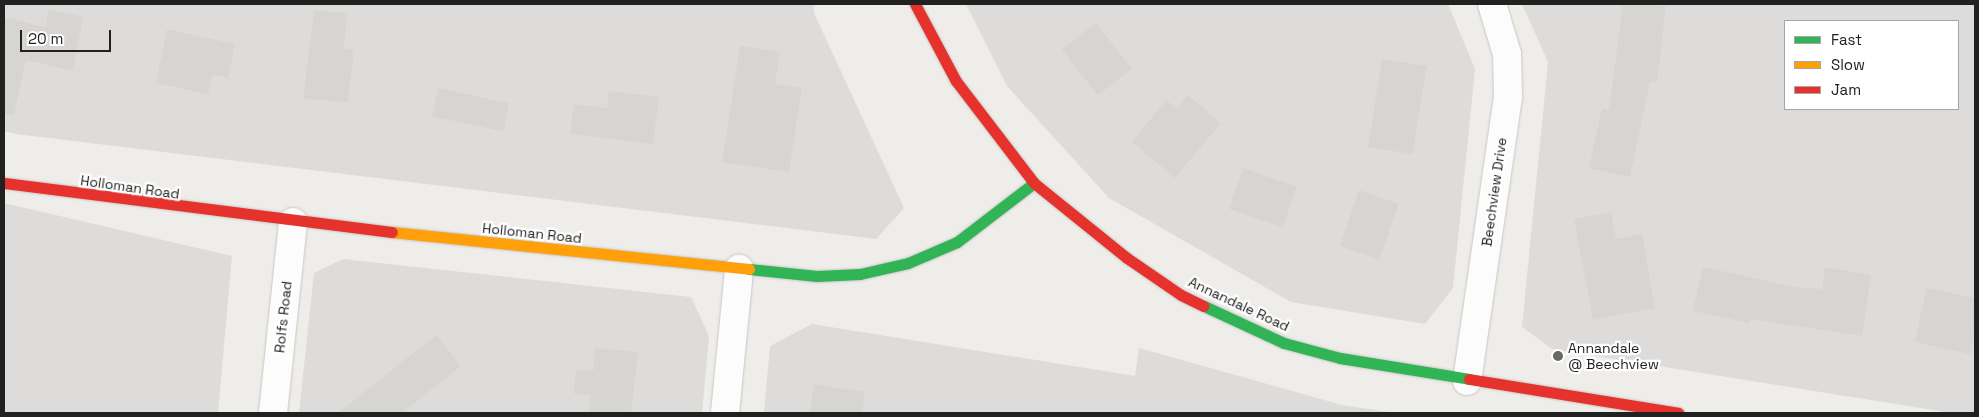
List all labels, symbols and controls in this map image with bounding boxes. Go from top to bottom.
scale bar [22,20,114,52]
legend [1784,20,1959,110]
text: 20 m [28,29,63,48]
text: Fast [1831,30,1862,49]
text: Slow [1831,55,1865,74]
text: Jam [1831,80,1861,99]
street label: Beechview Drive [1478,136,1510,248]
street label: Holloman Road [79,172,181,202]
street label: Holloman Road [481,219,583,247]
street label: Annandale Road [1186,273,1292,335]
street label: Rolfs Road [271,280,295,354]
place label: Annandale @ Beechview [1568,340,1659,372]
marker: Annandale @ Beechview [1552,350,1564,362]

